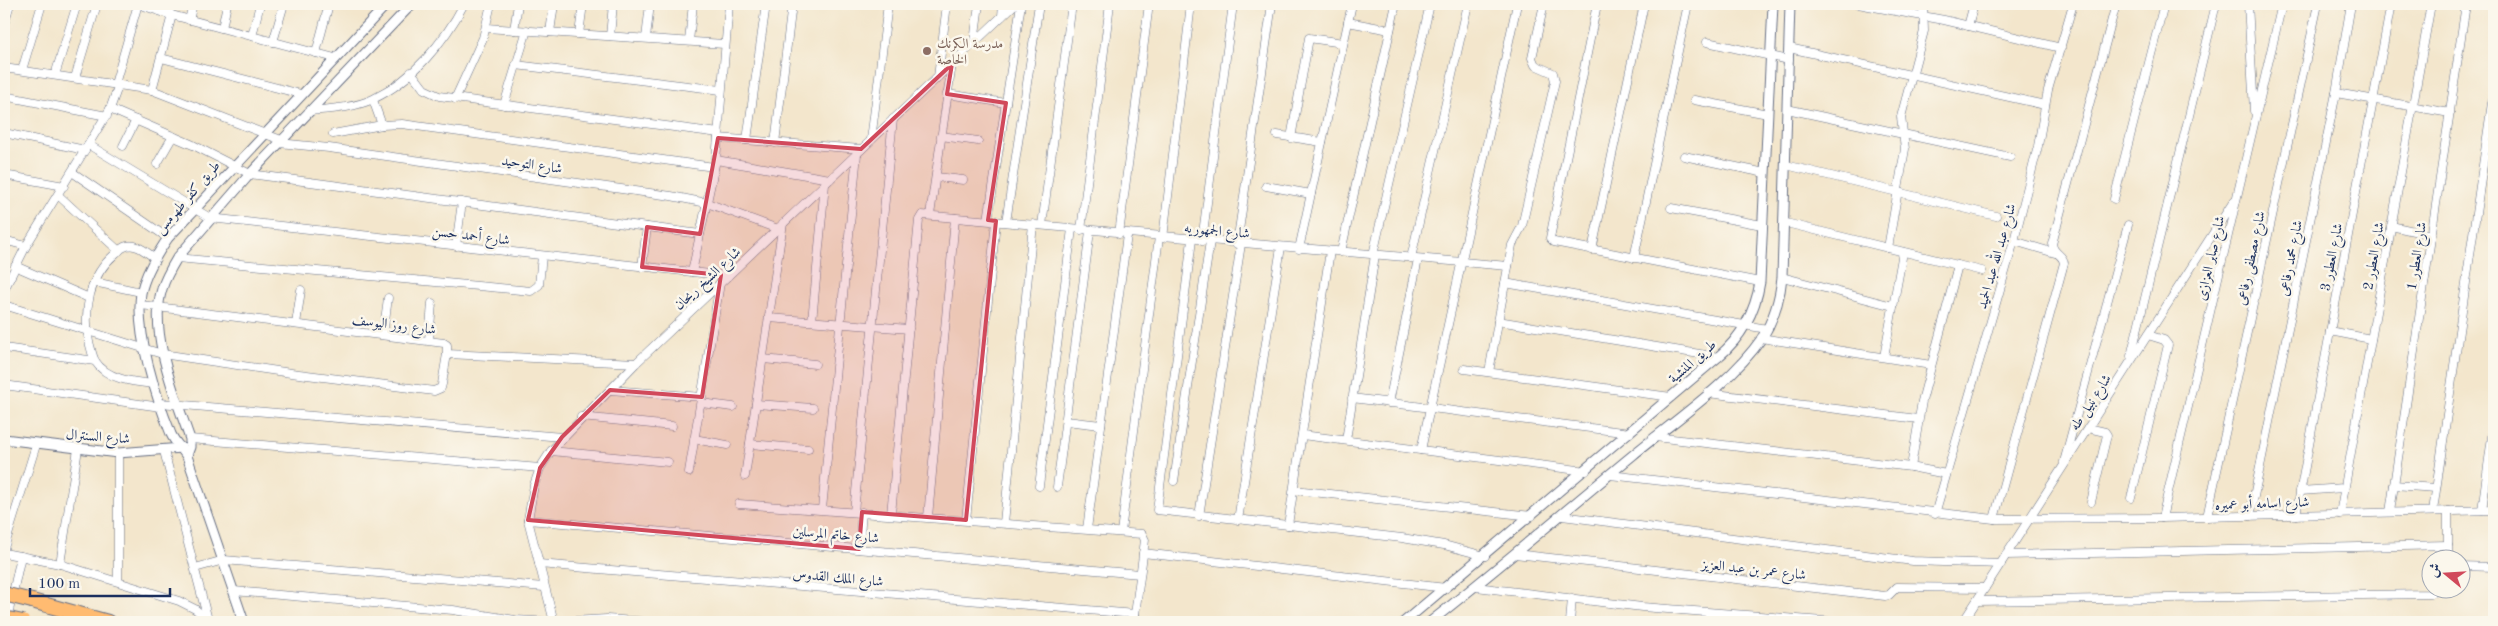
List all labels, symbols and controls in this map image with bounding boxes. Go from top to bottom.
place label: مدرسة الكرنك الخاصة [937,36,1003,67]
marker: مدرسة الكرنك الخاصة [921,45,933,57]
street label: شارع التوحيد [500,154,563,180]
street label: طريق كفر طهرمس [152,158,225,238]
street label: شارع عبد الله عبد الحميد [1970,201,2023,312]
street label: شارع مصطفى رفاعى [2234,210,2272,307]
street label: شارع صابر العزازى [2194,214,2231,303]
street label: شارع محمد رفاعى [2277,219,2309,298]
street label: شارع أحمد حسن [431,220,511,252]
street label: شارع الجمهوريه [1183,221,1250,245]
street label: شارع العطور 2 [2361,221,2391,292]
street label: شارع العطور 1 [2405,221,2433,292]
street label: شارع العطور 3 [2319,222,2349,293]
street label: شارع الشيخ ريحان [672,245,747,316]
street label: شارع روز اليوسف [351,313,437,341]
street label: طريق المنشية [1666,338,1720,387]
street label: شارع نبيل طه [2068,372,2117,435]
street label: شارع السنترال [65,428,131,450]
street label: شارع اسامه أبو عميره [2214,491,2310,517]
street label: شارع خاتم المرسلين [792,524,880,551]
north arrow [2420,548,2470,598]
street label: شارع عمر بن عبد العزيز [1699,557,1807,586]
text: ش [2426,561,2443,579]
scale bar [30,566,170,598]
street label: شارع الملك القدوس [792,567,884,593]
text: 100 m [38,577,80,592]

